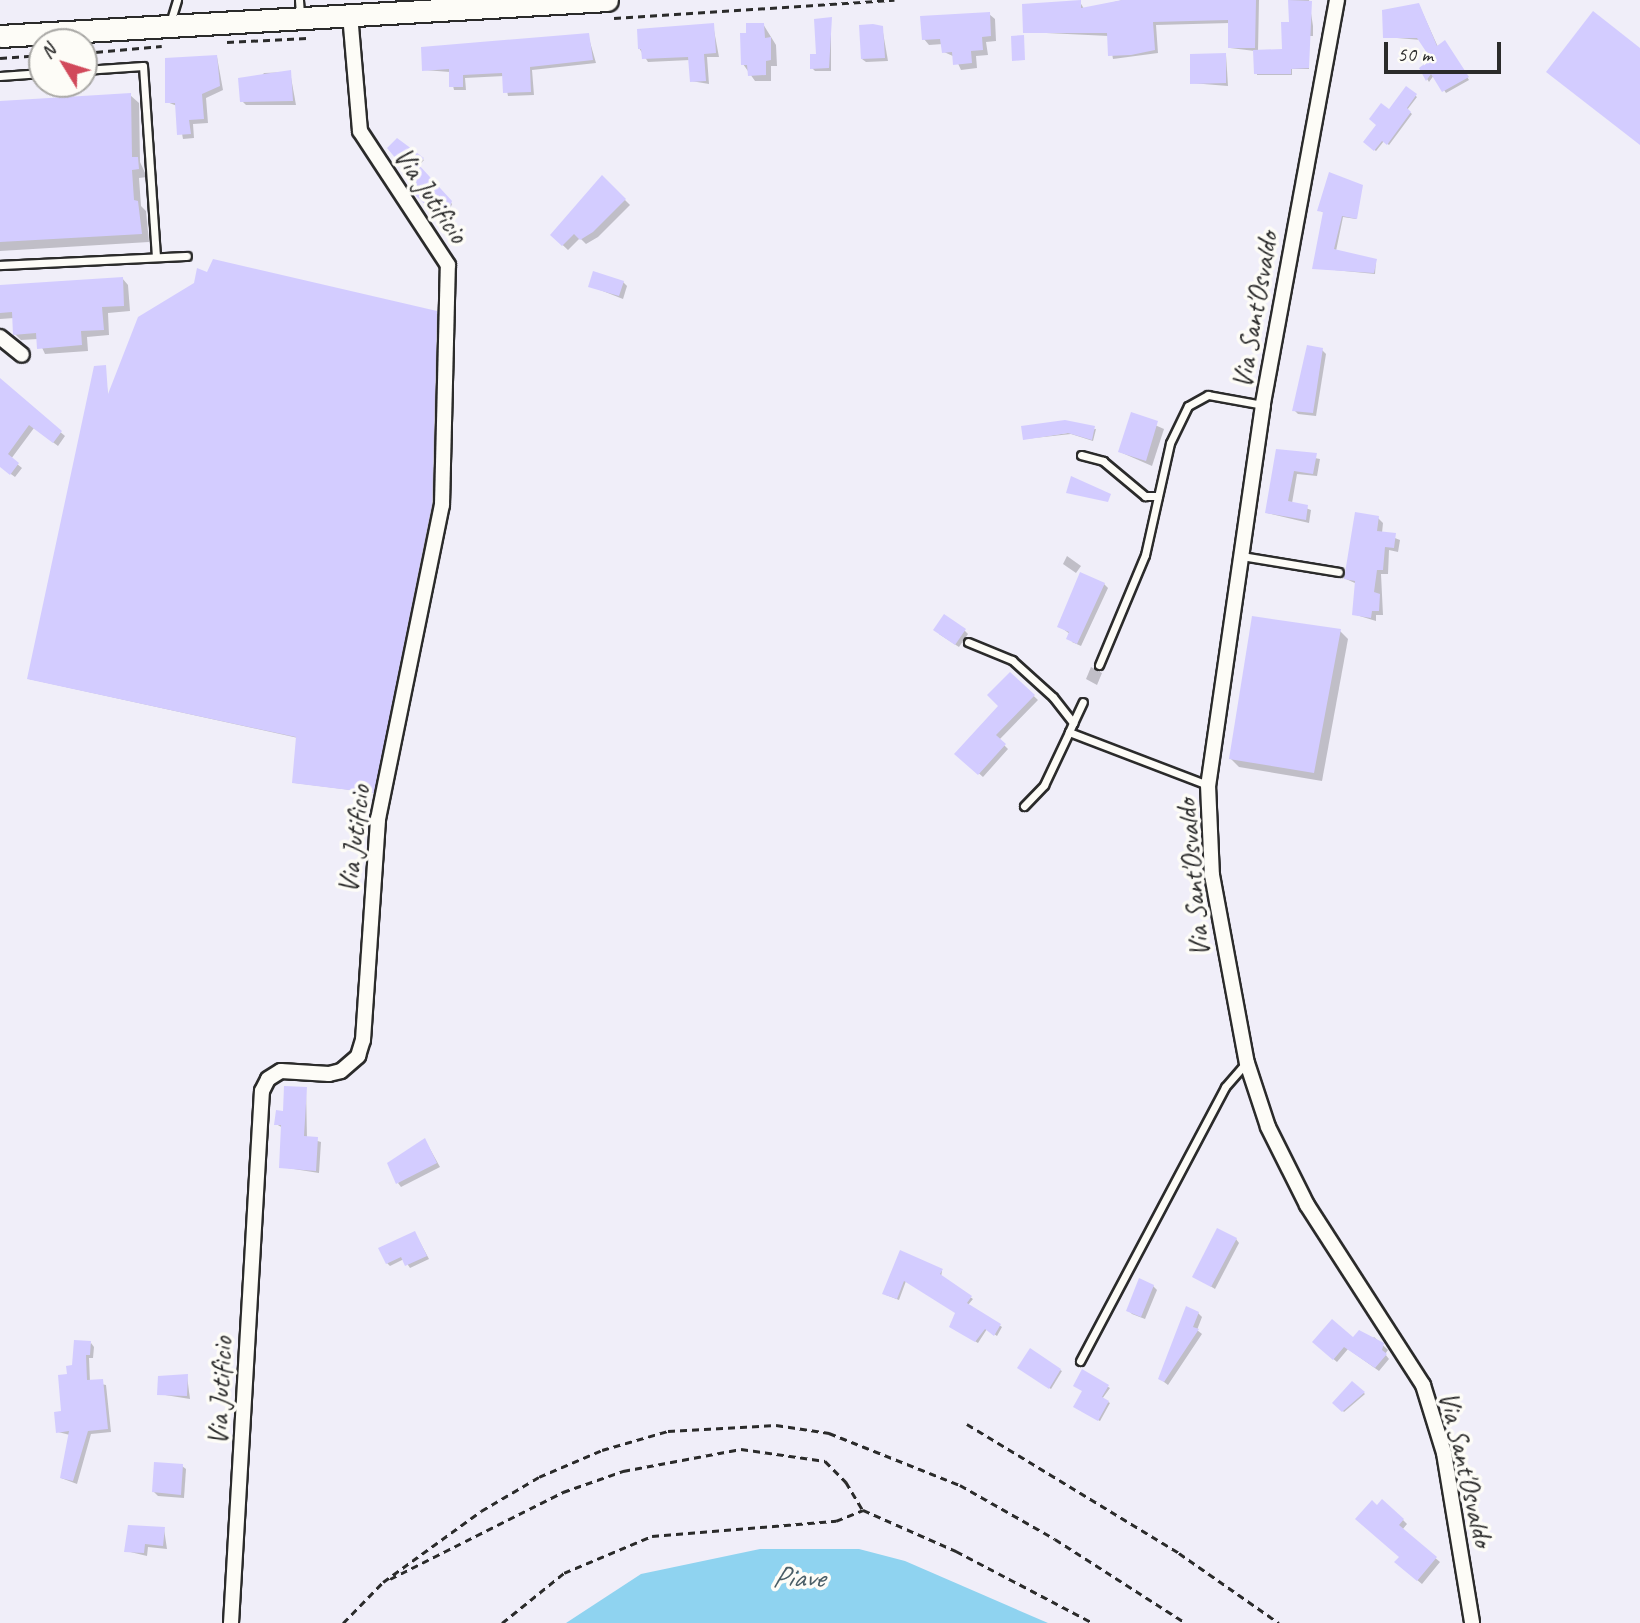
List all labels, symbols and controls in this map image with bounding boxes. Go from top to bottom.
north arrow [28,28,98,98]
scale bar [1388,28,1505,72]
text: N [35,39,61,63]
text: 50 m [1397,41,1433,67]
street label: Via Jutificio [387,141,475,249]
street label: Via Sant'Osvaldo [1225,229,1285,391]
street label: Via Jutificio [331,784,377,894]
street label: Via Sant'Osvaldo [1169,798,1217,958]
street label: Via Jutificio [200,1336,240,1446]
street label: Via Sant'Osvaldo [1432,1388,1500,1550]
water label: Piave [772,1559,824,1595]

